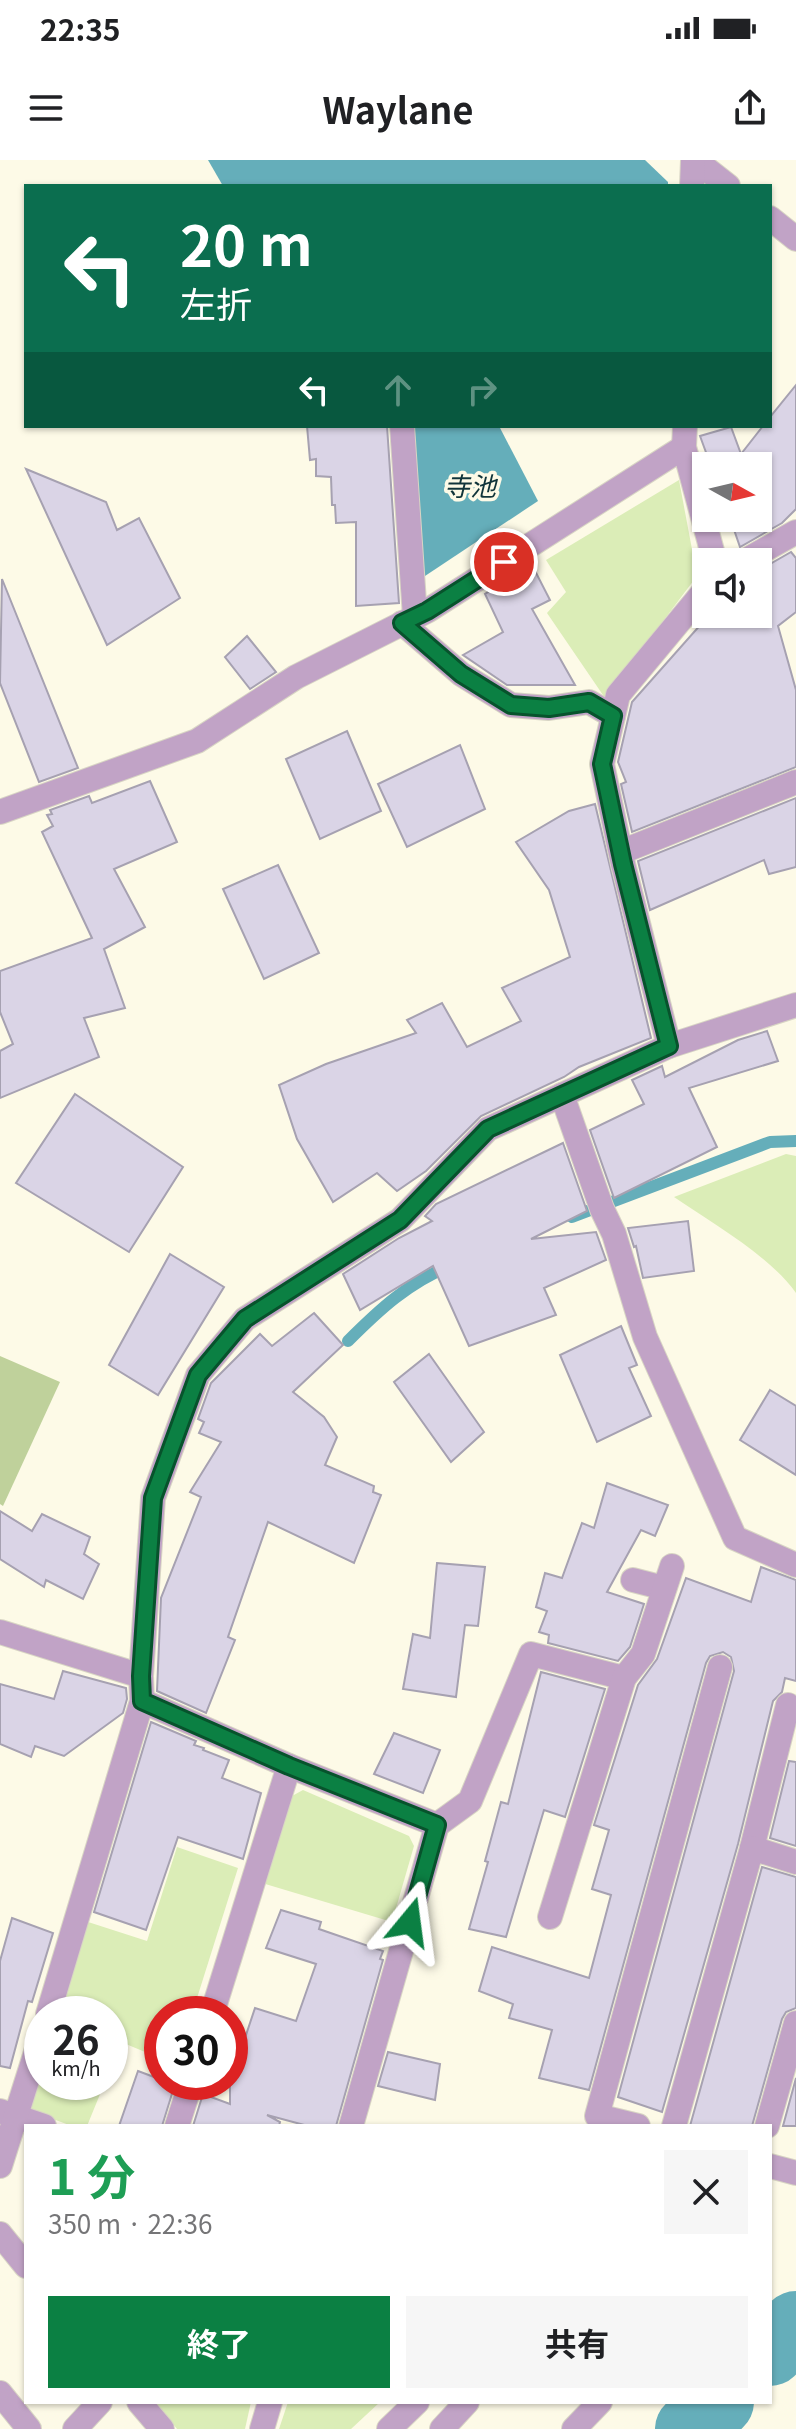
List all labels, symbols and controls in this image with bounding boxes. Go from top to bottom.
text: 22:35 [40,6,121,50]
text: Waylane [323,82,473,134]
icon: menu [24,86,68,130]
icon: share [728,86,772,130]
text: 20 m [180,201,313,282]
icon: left [48,216,152,320]
text: 左折 [180,276,252,328]
icon: left [292,368,336,412]
icon: ahead [376,368,420,412]
icon: right [460,368,504,412]
north arrow [692,452,772,532]
map controls [692,452,772,628]
water label: 寺池 [444,466,499,503]
pin [470,528,538,596]
icon: arrive [482,540,526,584]
button: sound [692,548,772,628]
position arrow [368,1880,452,1964]
speed limit sign: 30 [144,1996,248,2100]
text: 26 [52,2009,100,2067]
text: km/h [51,2053,101,2082]
text: 1 分 [48,2139,135,2209]
button: close [664,2150,748,2234]
text: 350 m · 22:36 [48,2204,212,2241]
button: 終了 [48,2296,390,2388]
button: 共有 [406,2296,748,2388]

